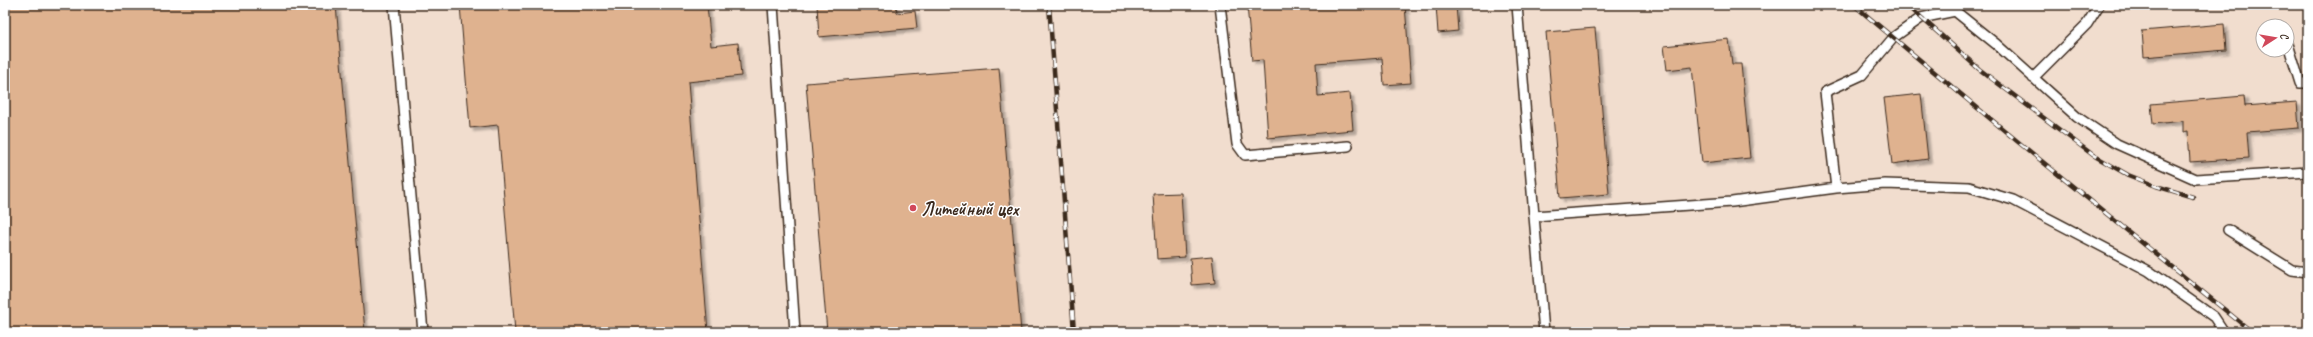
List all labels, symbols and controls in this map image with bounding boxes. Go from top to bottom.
north arrow [2255,18,2295,58]
text: С [2277,32,2293,42]
place label: Литейный цех [921,197,1020,221]
marker: Литейный цех [908,203,918,213]

